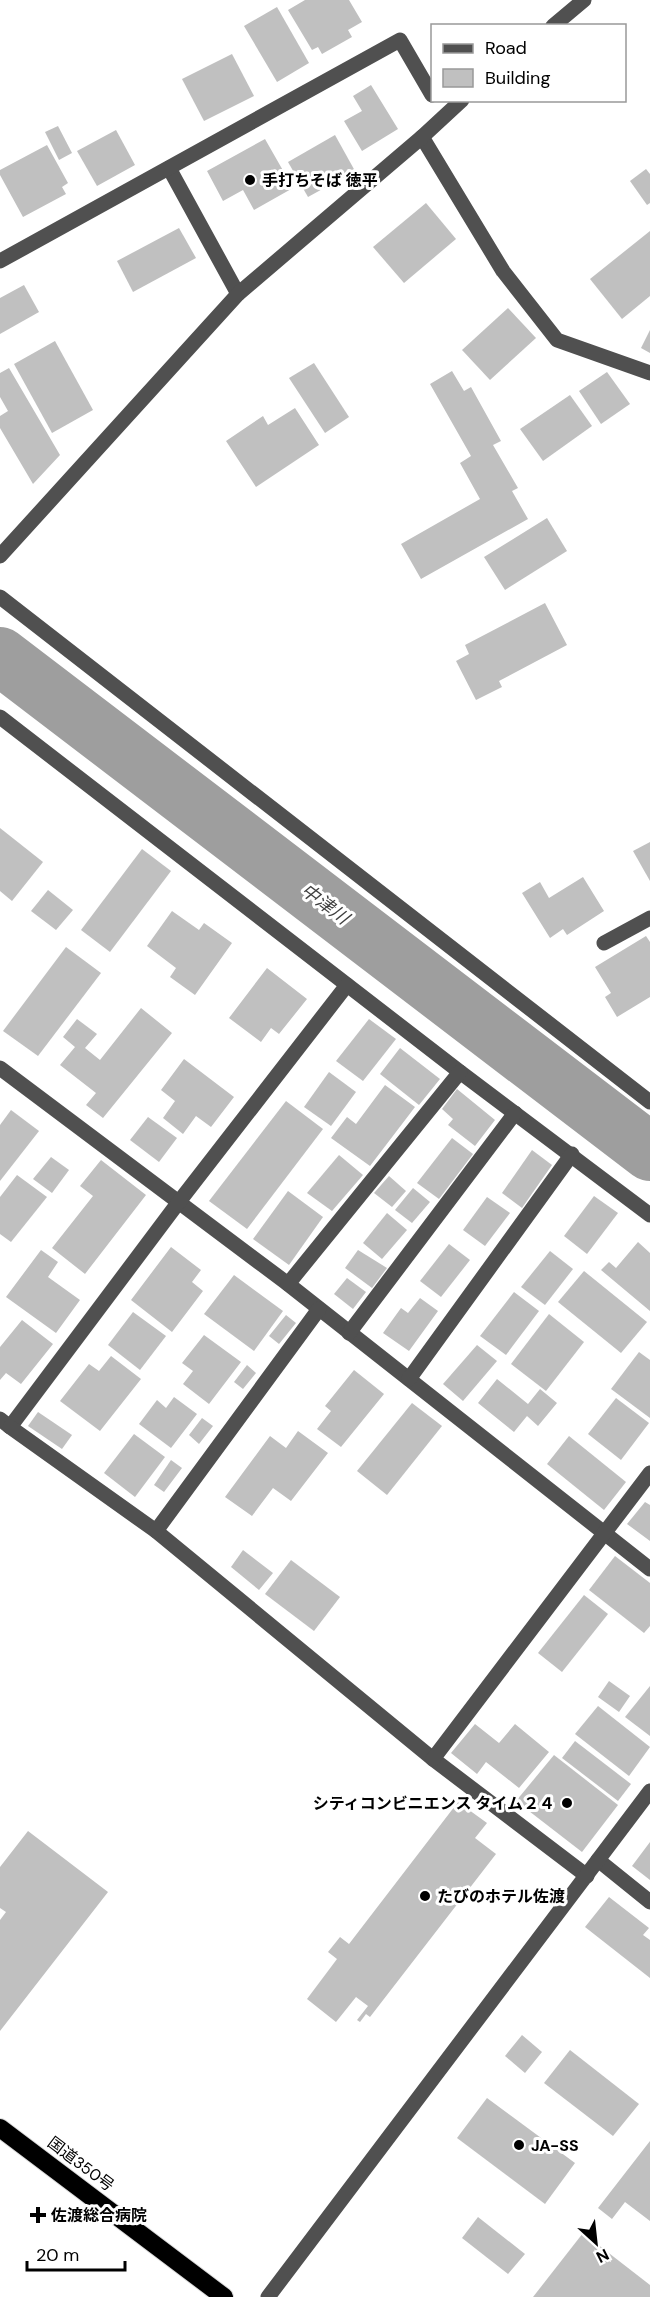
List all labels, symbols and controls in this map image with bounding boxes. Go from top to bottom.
legend [431,24,626,102]
text: Road [485,36,527,60]
text: Building [485,66,550,90]
place label: 手打ちそば 徳平 [262,170,378,191]
marker: 手打ちそば 徳平 [243,173,257,187]
water label: 中津川 [296,878,355,931]
place label: シティコンビニエンス タイム２４ [313,1793,555,1814]
marker: シティコンビニエンス タイム２４ [560,1796,574,1810]
place label: たびのホテル佐渡 [437,1886,565,1907]
marker: たびのホテル佐渡 [418,1889,432,1903]
street label: 国道350号 [43,2132,119,2196]
place label: JA-SS [531,2135,579,2156]
marker: JA-SS [512,2138,526,2152]
place label: 佐渡総合病院 [50,2205,147,2226]
marker: 佐渡総合病院 [29,2206,47,2224]
north arrow [566,2213,626,2273]
scale bar [27,2234,124,2272]
text: 20 m [36,2243,79,2267]
text: N [593,2244,613,2268]

